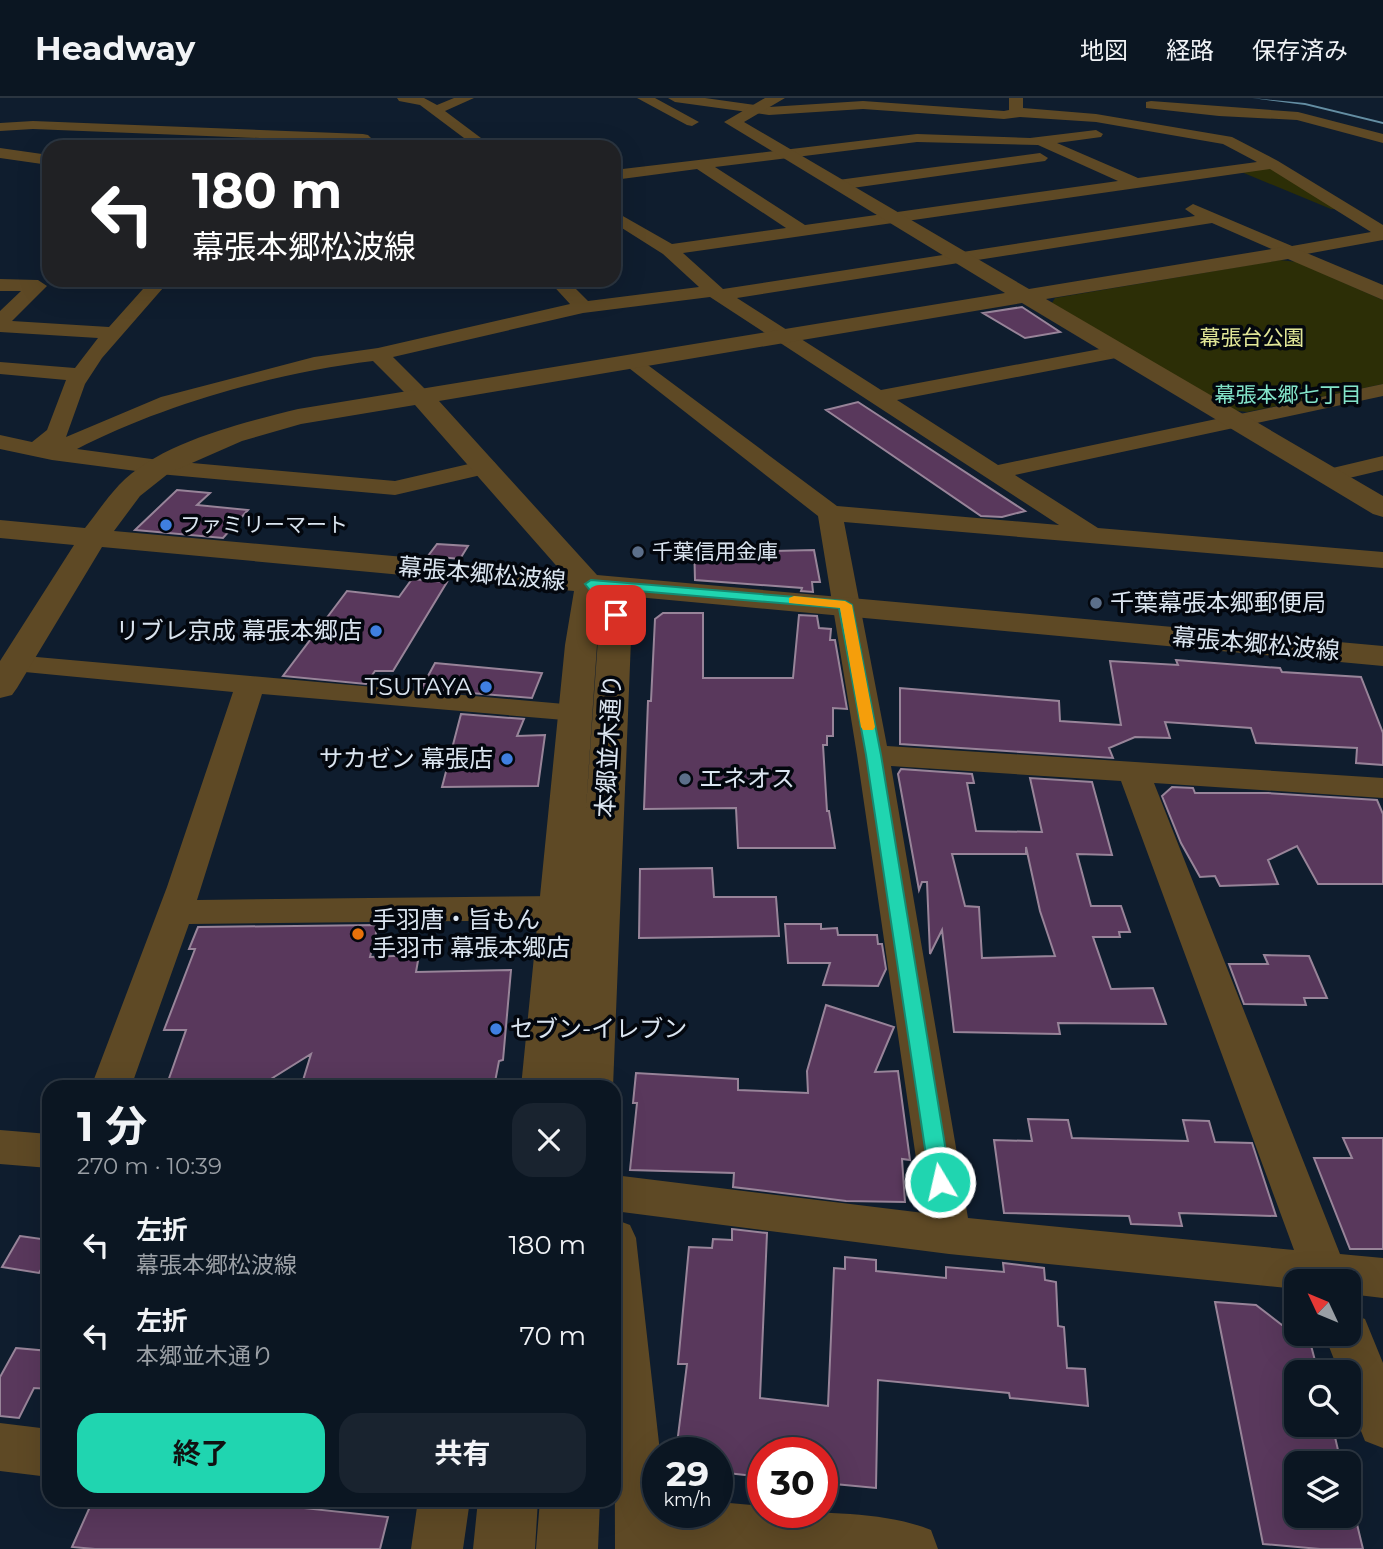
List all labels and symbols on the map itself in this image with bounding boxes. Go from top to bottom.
park label: 幕張台公園 [1200,325,1305,350]
district label: 幕張本郷七丁目 [1215,382,1362,407]
place label: ファミリーマート [180,512,348,537]
marker: ファミリーマート [158,517,174,533]
place label: 千葉信用金庫 [652,539,778,564]
marker: 千葉信用金庫 [630,544,646,560]
street label: 幕張本郷松波線 [397,552,567,595]
pin [586,585,646,645]
place label: 千葉幕張本郷郵便局 [1110,588,1326,617]
marker: 千葉幕張本郷郵便局 [1088,595,1104,611]
place label: リブレ京成 幕張本郷店 [116,616,362,645]
street label: 幕張本郷松波線 [1171,622,1341,665]
marker: リブレ京成 幕張本郷店 [368,623,384,639]
place label: TSUTAYA [365,672,473,701]
street label: 本郷並木通り [590,673,627,819]
marker: TSUTAYA [478,679,494,695]
place label: サカゼン 幕張店 [319,744,493,773]
marker: サカゼン 幕張店 [499,751,515,767]
place label: エネオス [699,764,795,793]
marker: エネオス [677,771,693,787]
place label: 手羽唐・旨もん 手羽市 幕張本郷店 [372,905,570,962]
marker: 手羽唐・旨もん 手羽市 幕張本郷店 [350,926,366,942]
place label: セブン-イレブン [510,1014,687,1043]
marker: セブン-イレブン [488,1021,504,1037]
position arrow [903,1145,977,1219]
north arrow [1284,1269,1362,1346]
speed limit sign: 30 [747,1437,838,1528]

